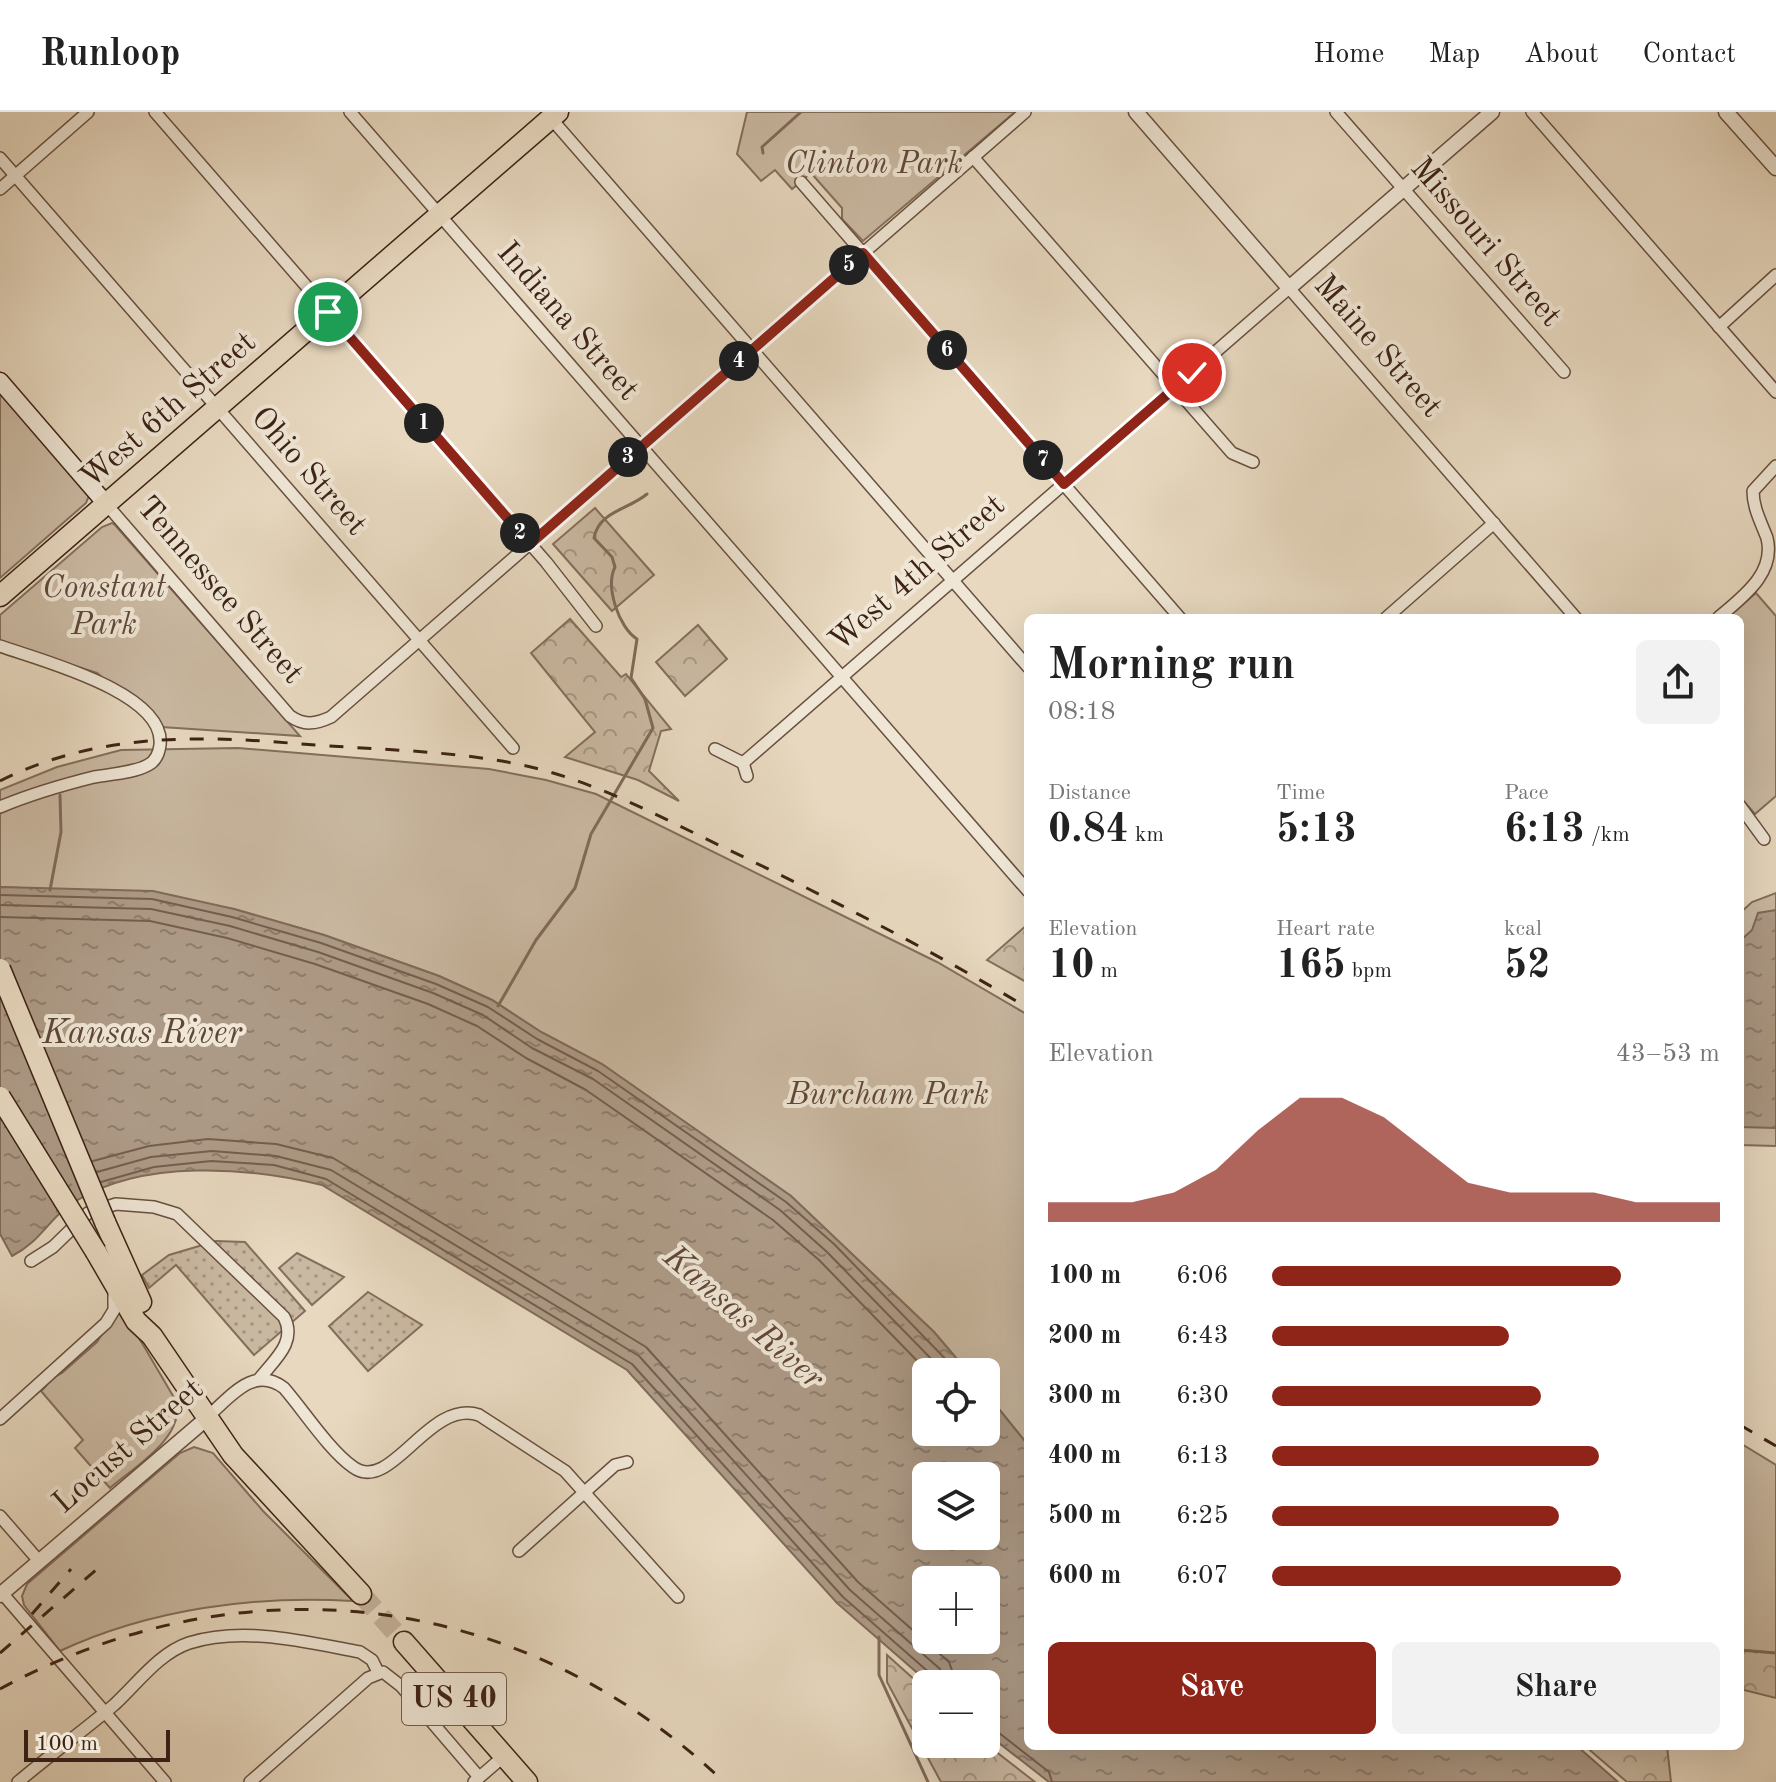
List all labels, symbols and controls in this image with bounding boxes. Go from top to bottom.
text: Runloop [40,36,180,74]
text: Home [1313,41,1384,69]
text: Map [1428,41,1480,69]
text: About [1524,41,1599,69]
text: Contact [1643,41,1736,69]
park label: Clinton Park [785,149,963,181]
street label: Missouri Street [1403,153,1567,333]
street label: Indiana Street [490,237,644,407]
pin: 5 [829,245,869,285]
text: 5 [843,254,855,276]
street label: Maine Street [1307,270,1447,424]
pin [294,278,362,346]
icon: arrive [306,290,350,334]
street label: West 6th Street [75,326,263,496]
pin: 6 [927,330,967,370]
text: 6 [941,339,953,361]
pin [1158,339,1226,407]
pin: 4 [719,341,759,381]
text: 4 [733,350,745,372]
icon: check [1170,351,1214,395]
street label: Ohio Street [244,402,372,542]
pin: 1 [404,403,444,443]
text: 1 [418,412,430,434]
pin: 3 [608,437,648,477]
pin: 7 [1023,440,1063,480]
text: 3 [622,446,634,468]
text: 7 [1037,449,1049,471]
street label: West 4th Street [824,489,1012,659]
street label: Tennessee Street [130,492,308,690]
pin: 2 [500,513,540,553]
text: 2 [514,522,526,544]
park label: Constant Park [42,573,167,642]
button: share [1636,640,1720,724]
text: Morning run [1048,644,1295,688]
text: 08:18 [1048,699,1116,725]
text: Distance [1048,782,1131,804]
text: Time [1276,782,1325,804]
text: Pace [1504,782,1549,804]
text: 0.84 [1048,811,1129,851]
text: 5:13 [1276,811,1357,851]
text: 6:13 [1504,811,1585,851]
text: km [1129,824,1164,846]
text: /km [1585,824,1630,846]
text: Elevation [1048,918,1138,940]
text: Heart rate [1276,918,1375,940]
text: kcal [1504,918,1542,940]
text: 10 [1048,947,1094,987]
text: 165 [1276,947,1346,987]
text: 52 [1504,947,1550,987]
text: m [1094,960,1118,982]
text: bpm [1346,960,1392,982]
water label: Kansas River [41,1017,243,1051]
text: Elevation [1048,1041,1154,1067]
text: 43–53 m [1616,1041,1720,1067]
park label: Burcham Park [786,1080,989,1112]
water label: Kansas River [656,1239,831,1397]
text: 100 m [1048,1263,1121,1289]
text: 6:06 [1176,1263,1229,1289]
text: 200 m [1048,1323,1121,1349]
text: 6:43 [1176,1323,1229,1349]
map controls [912,1358,1000,1758]
button: locate [912,1358,1000,1446]
street label: Locust Street [48,1374,210,1520]
text: 300 m [1048,1383,1121,1409]
text: 6:30 [1176,1383,1229,1409]
text: 400 m [1048,1443,1121,1469]
text: 6:13 [1176,1443,1229,1469]
button: layers [912,1462,1000,1550]
text: 500 m [1048,1503,1121,1529]
text: 6:25 [1176,1503,1229,1529]
text: 600 m [1048,1563,1121,1589]
text: 6:07 [1176,1563,1229,1589]
button: + [912,1566,1000,1654]
button: Save [1048,1642,1376,1734]
button: Share [1392,1642,1720,1734]
button: − [912,1670,1000,1758]
road number: US 40 [402,1673,506,1725]
scale bar [24,1726,170,1762]
text: 100 m [36,1733,98,1755]

